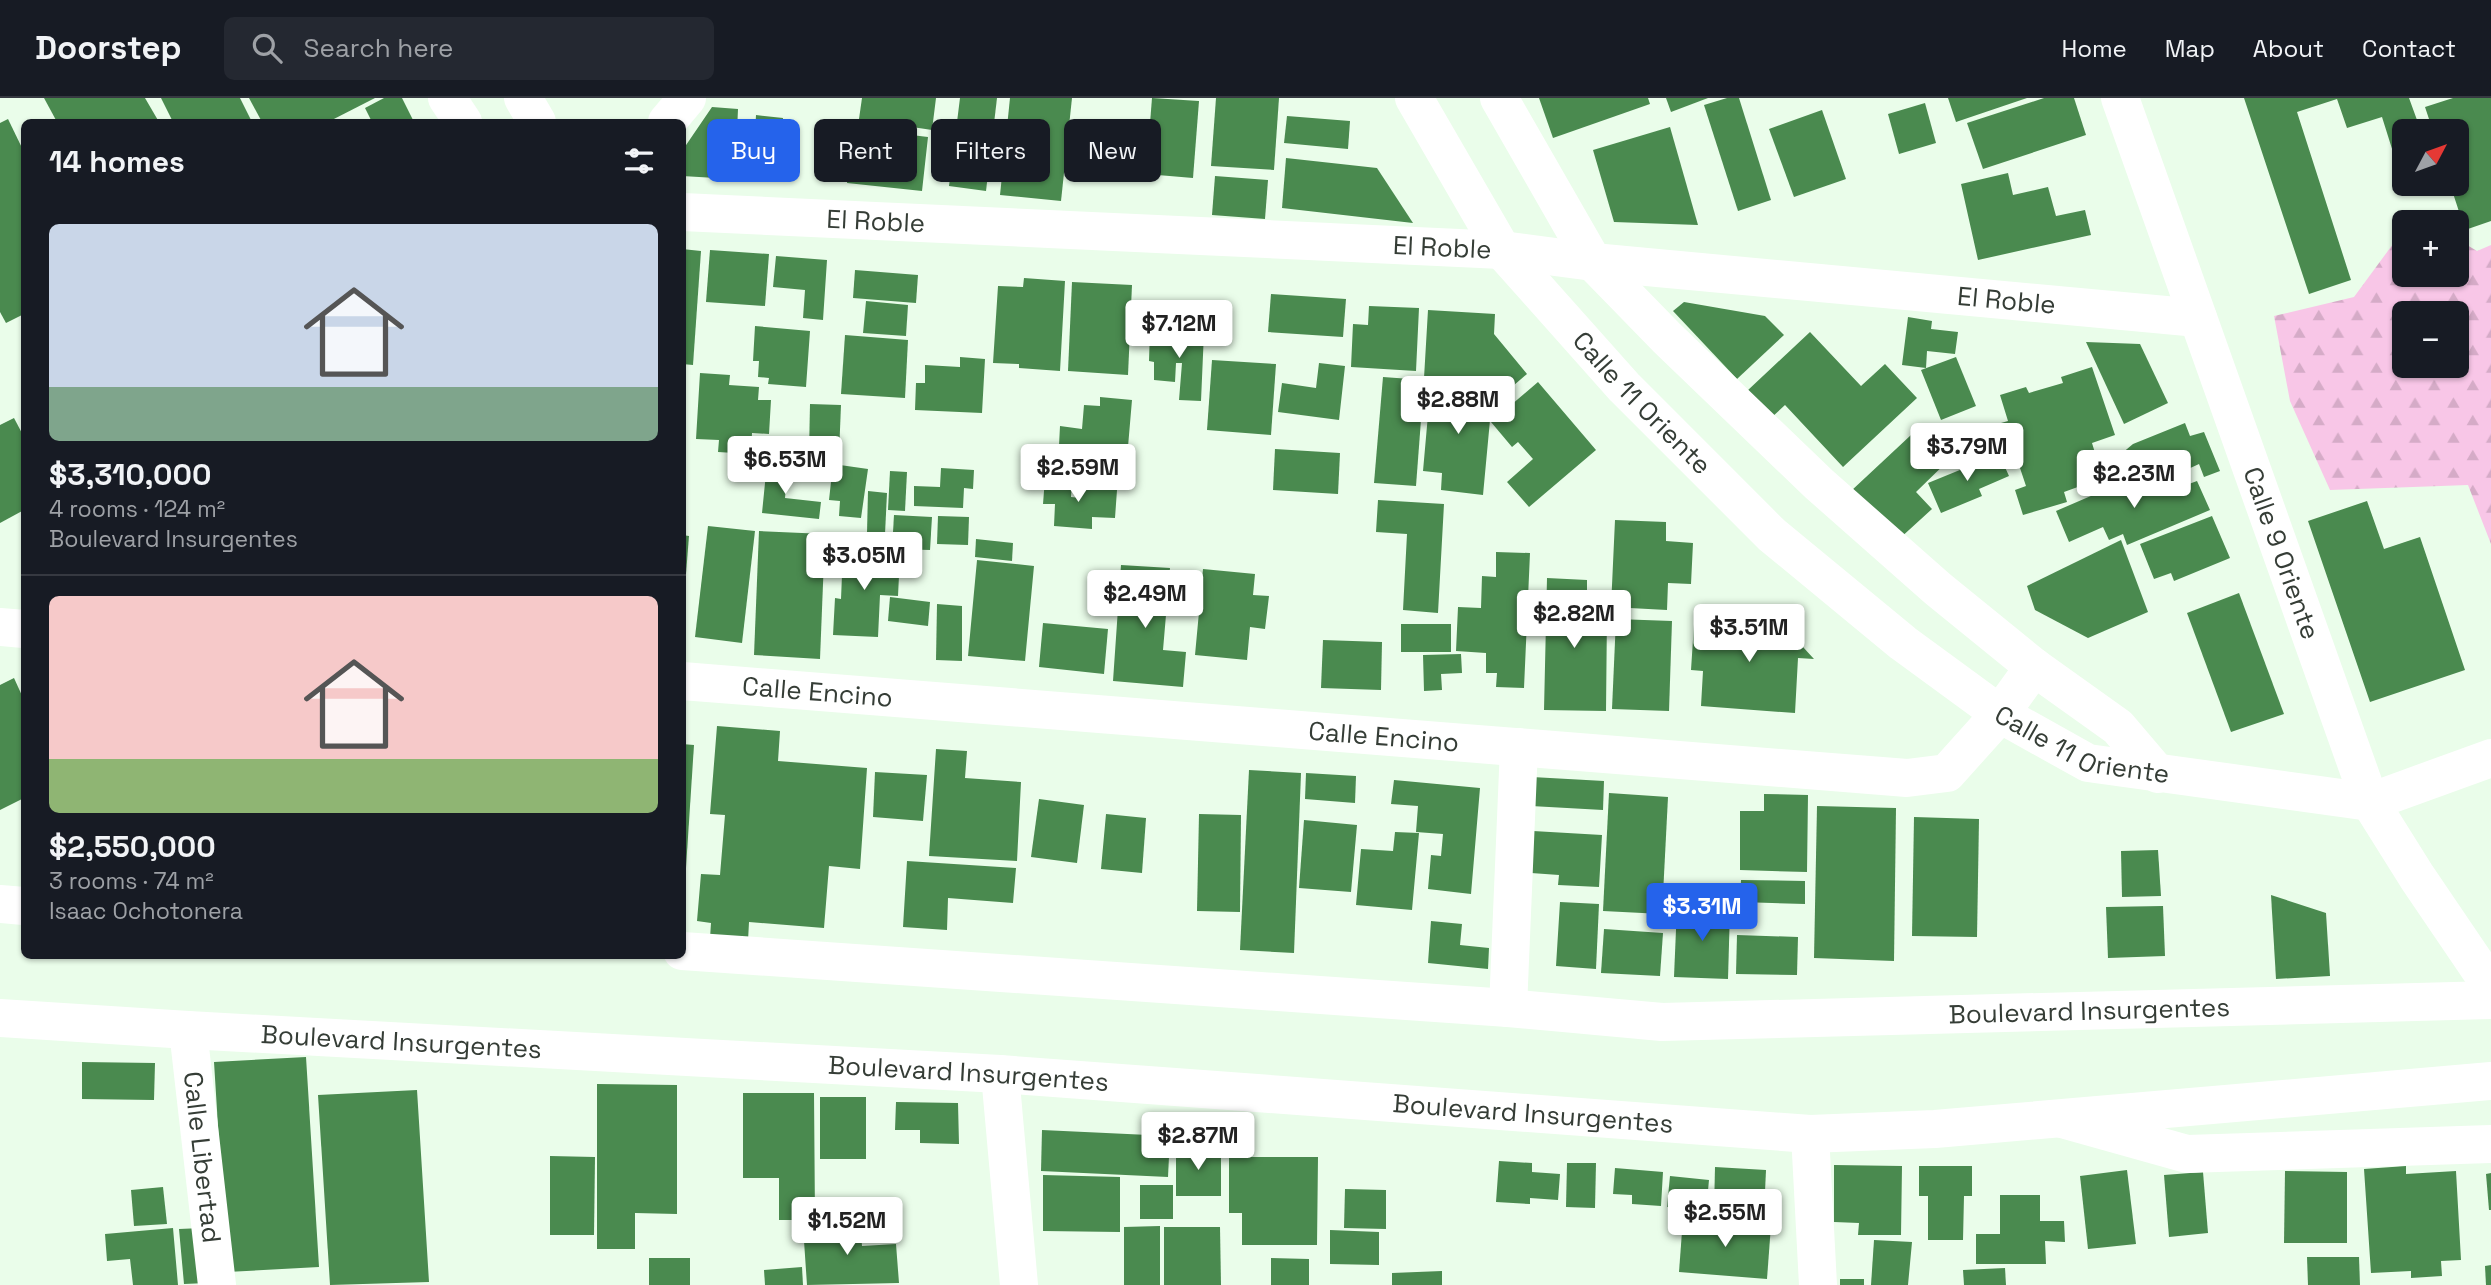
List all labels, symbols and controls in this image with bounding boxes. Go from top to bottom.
search box [224,17,714,80]
text: Doorstep [35,27,182,69]
icon: search [248,29,286,67]
text: Search here [304,31,453,65]
text: Home [2061,33,2127,64]
text: Map [2165,33,2215,64]
text: About [2253,33,2324,64]
text: Contact [2362,33,2456,64]
chip: Buy [707,119,800,182]
chip: Rent [814,119,917,182]
chip: Filters [931,119,1050,182]
chip: New [1064,119,1161,182]
north arrow [2392,119,2469,196]
map controls [2392,119,2469,378]
text: 14 homes [49,142,185,181]
icon: filters [620,142,658,180]
street label: El Roble [826,202,926,240]
button: + [2392,210,2469,287]
street label: El Roble [1392,228,1492,266]
icon: home [291,269,417,395]
street label: El Roble [1956,279,2057,322]
pin: $7.12M [1122,300,1236,360]
button: − [2392,301,2469,378]
text: $7.12M [1141,308,1217,338]
street label: Calle 11 Oriente [1565,324,1719,482]
pin: $2.88M [1401,376,1515,436]
text: $2.88M [1417,384,1499,414]
pin: $3.79M [1910,424,2024,483]
text: $3.79M [1926,431,2008,461]
pin: $6.53M [728,436,842,496]
text: $6.53M [743,444,827,474]
pin: $2.59M [1021,444,1135,504]
pin: $2.23M [2077,450,2191,510]
text: $2.59M [1037,452,1119,482]
text: $3,310,000 [49,455,211,494]
text: $2.23M [2093,458,2175,488]
street label: Calle 9 Oriente [2235,462,2328,644]
text: 4 rooms · 124 m² [49,494,225,524]
text: Boulevard Insurgentes [49,524,298,554]
pin: $3.05M [807,532,921,592]
text: $3.05M [822,540,906,570]
pin: $2.49M [1088,570,1202,630]
text: $2.49M [1103,578,1187,608]
pin: $2.82M [1517,590,1631,650]
text: $2.82M [1533,598,1615,628]
pin: $3.51M [1692,604,1806,664]
text: $3.51M [1710,612,1788,642]
icon: home [291,641,417,767]
street label: Calle Encino [741,669,894,715]
street label: Calle 11 Oriente [1989,697,2172,791]
street label: Calle Encino [1307,714,1460,759]
text: $2,550,000 [49,827,216,866]
text: 3 rooms · 74 m² [49,866,214,896]
pin: $3.31M [1645,884,1759,943]
text: $3.31M [1662,891,1742,921]
text: Isaac Ochotonera [49,896,243,926]
street label: Boulevard Insurgentes [1948,990,2230,1031]
street label: Boulevard Insurgentes [260,1017,543,1066]
street label: Boulevard Insurgentes [827,1048,1110,1099]
street label: Calle Libertad [176,1070,229,1245]
street label: Boulevard Insurgentes [1391,1086,1675,1141]
pin: $2.87M [1141,1112,1255,1172]
text: $2.87M [1157,1120,1239,1150]
pin: $2.55M [1668,1190,1782,1249]
text: $2.55M [1684,1197,1766,1227]
pin: $1.52M [790,1198,904,1257]
text: $1.52M [808,1205,886,1235]

